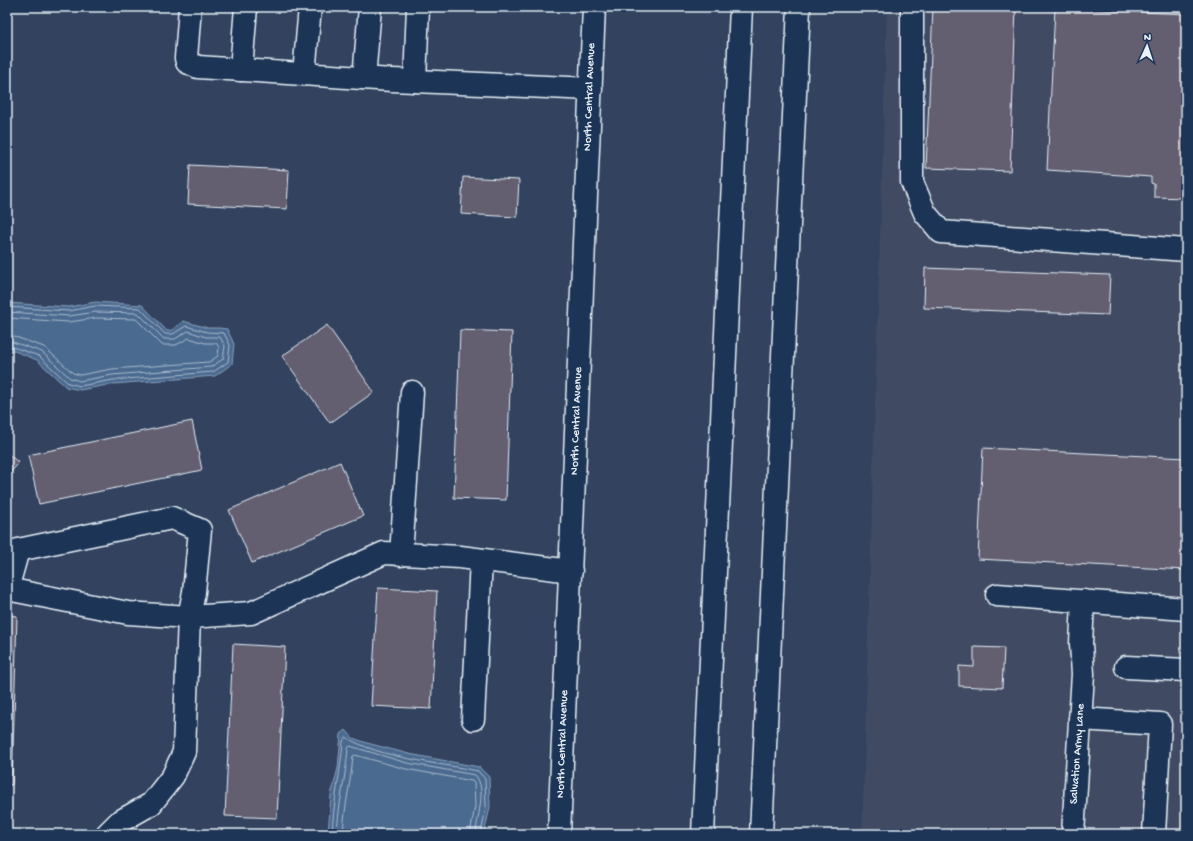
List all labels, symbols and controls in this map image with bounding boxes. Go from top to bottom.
north arrow [1127,26,1167,66]
text: N [1144,32,1151,44]
street label: North Central Avenue [581,42,599,151]
street label: North Central Avenue [568,366,586,475]
street label: North Central Avenue [554,689,572,798]
street label: Salvation Army Lane [1068,703,1089,805]

